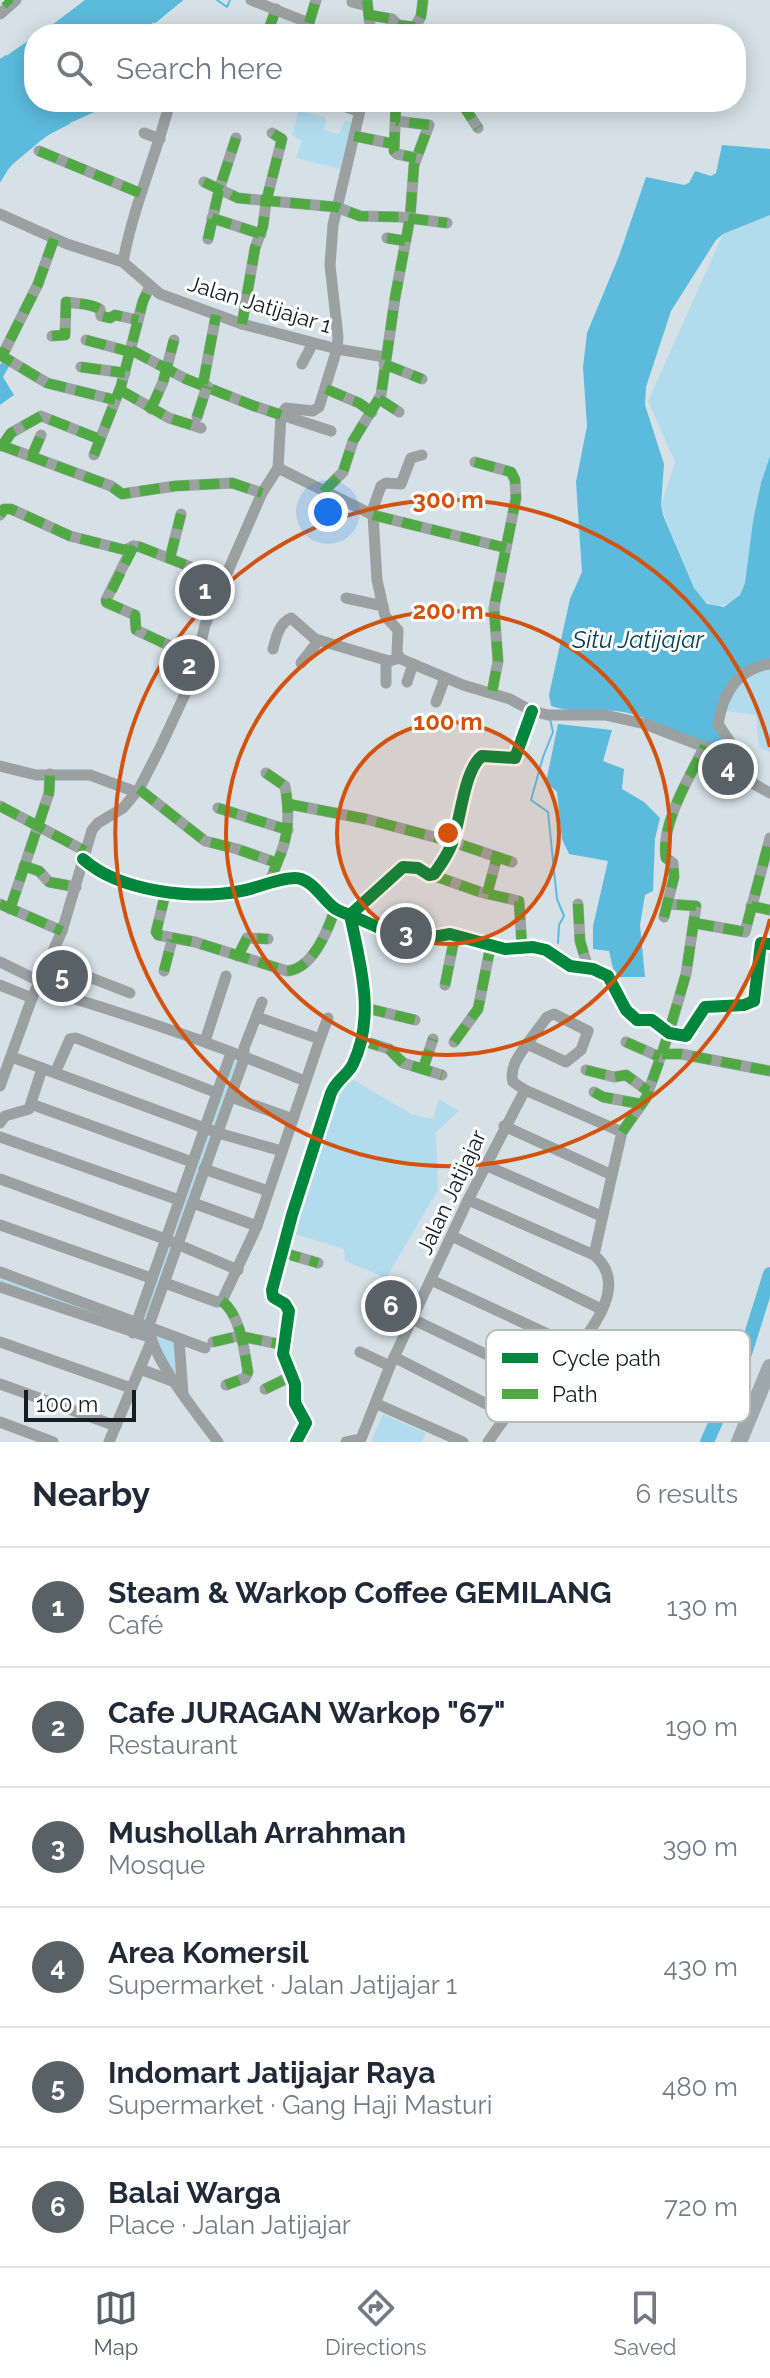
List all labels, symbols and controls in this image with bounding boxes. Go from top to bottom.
search box [24,24,746,112]
icon: search [52,46,96,90]
text: Search here [116,51,283,86]
street label: Jalan Jatijajar 1 [185,270,335,338]
text: 300 m [413,485,483,514]
your location [308,492,348,532]
pin: 1 [179,560,231,620]
text: 200 m [412,596,484,625]
water label: Situ Jatijajar [571,625,705,654]
pin: 2 [163,635,215,695]
text: 100 m [413,707,483,736]
pin: 4 [702,739,754,799]
centre of rings [434,819,462,847]
pin: 3 [380,903,432,963]
pin: 5 [36,946,88,1006]
street label: Jalan Jatijajar [411,1125,491,1258]
pin: 6 [365,1276,417,1336]
legend [486,1330,750,1422]
text: Cycle path [552,1345,661,1371]
text: Path [552,1381,598,1407]
scale bar [24,1386,136,1422]
text: 100 m [36,1391,98,1417]
text: Nearby [32,1474,150,1514]
text: 6 results [635,1479,738,1509]
text: Steam & Warkop Coffee GEMILANG [108,1575,612,1610]
text: 1 [52,1592,64,1622]
text: 130 m [667,1592,738,1622]
text: Café [108,1610,163,1640]
text: Cafe JURAGAN Warkop "67" [108,1695,506,1730]
text: 2 [51,1712,65,1742]
text: 190 m [665,1712,738,1742]
text: Restaurant [108,1730,238,1760]
text: Mushollah Arrahman [108,1815,406,1850]
text: 3 [51,1832,65,1862]
text: 390 m [662,1832,738,1862]
text: Mosque [108,1850,205,1880]
text: Area Komersil [108,1935,309,1970]
text: 4 [51,1952,65,1982]
text: 430 m [663,1952,738,1982]
text: Supermarket · Jalan Jatijajar 1 [108,1970,457,2000]
text: Indomart Jatijajar Raya [108,2055,435,2090]
text: 5 [51,2072,65,2102]
text: 480 m [662,2072,738,2102]
text: Supermarket · Gang Haji Masturi [108,2090,492,2120]
text: Balai Warga [108,2175,281,2210]
text: 6 [50,2192,66,2222]
text: 720 m [664,2192,738,2222]
text: Place · Jalan Jatijajar [108,2210,351,2240]
tab: Map [93,2286,138,2360]
tab: Directions [325,2286,427,2360]
tab: Saved [614,2286,677,2360]

